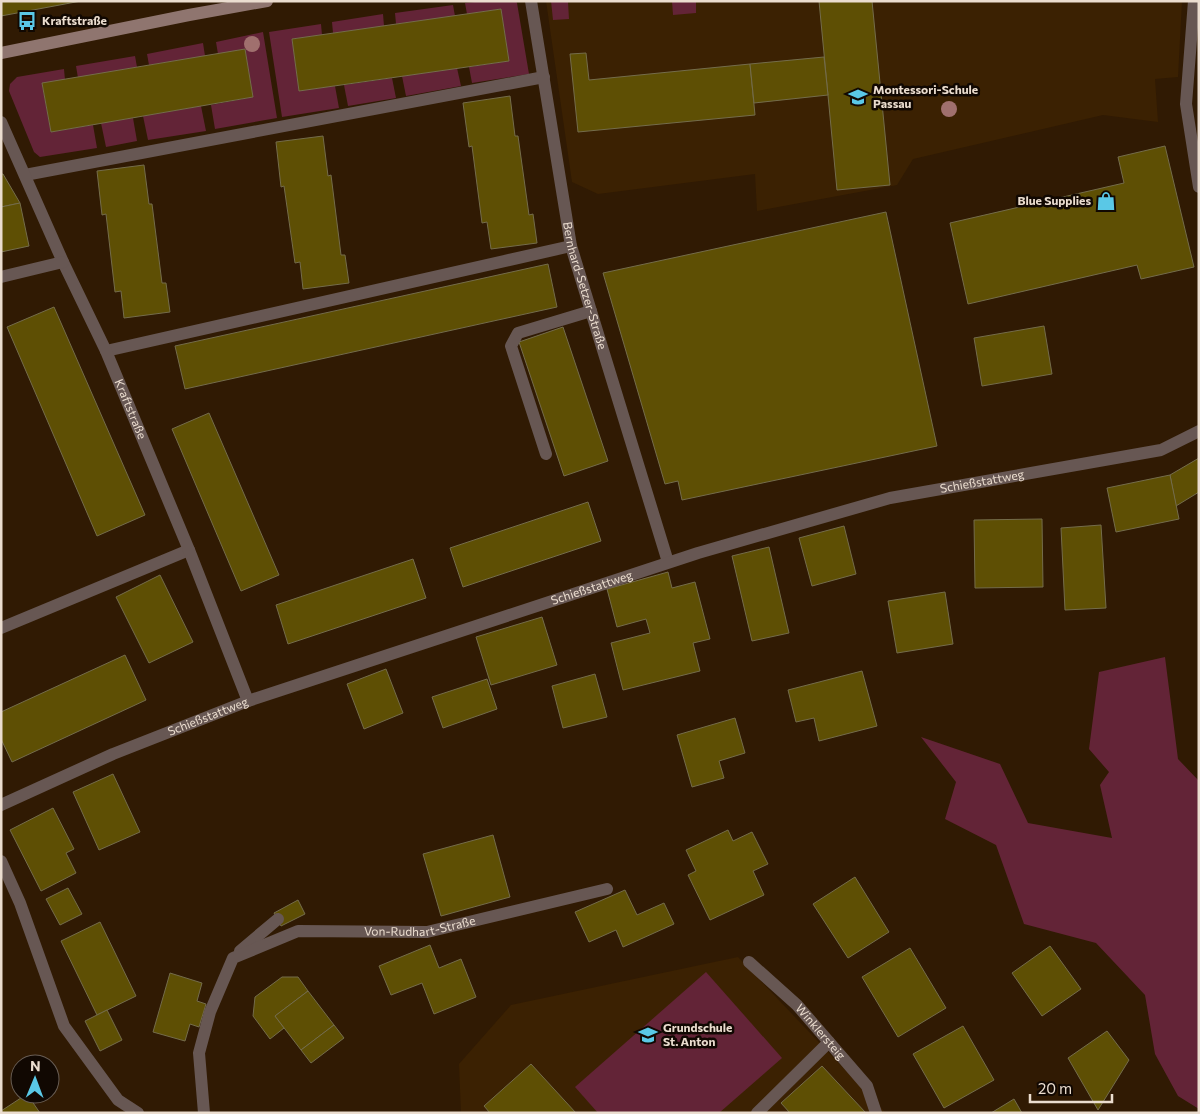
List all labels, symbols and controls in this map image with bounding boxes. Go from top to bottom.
bus stop icon: Kraftstraße [16,10,38,32]
place label: Kraftstraße [42,13,107,27]
place label: Montessori-Schule Passau [873,82,978,110]
school or university icon: Montessori-Schule Passau [847,86,869,108]
shop icon: Blue Supplies [1095,190,1117,212]
place label: Blue Supplies [1018,193,1091,207]
street label: Bernhard-Setzer-Straße [561,221,610,351]
street label: Kraftstraße [112,377,150,441]
street label: Schießstattweg [939,466,1026,495]
street label: Schießstattweg [549,567,635,607]
street label: Schießstattweg [165,694,250,738]
street label: Von-Rudhart-Straße [364,913,477,938]
street label: Winklersteig [793,1001,849,1062]
place label: Grundschule St. Anton [663,1020,732,1048]
school or university icon: Grundschule St. Anton [637,1024,659,1046]
north arrow [10,1054,60,1104]
text: N [30,1057,41,1074]
scale bar [1030,1072,1112,1104]
text: 20 m [1038,1079,1072,1097]

